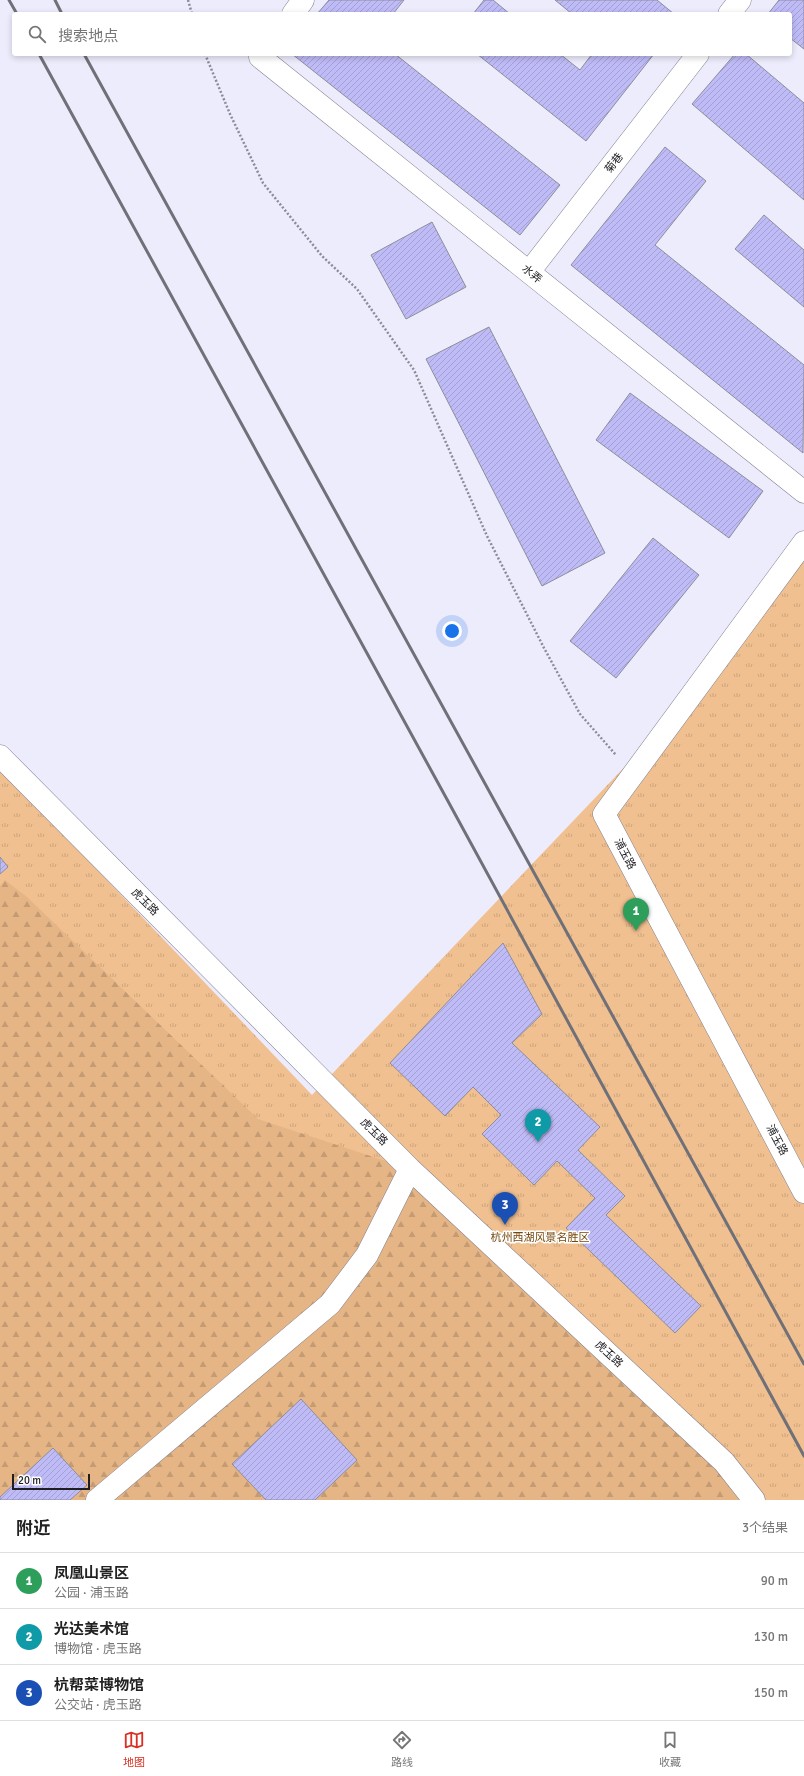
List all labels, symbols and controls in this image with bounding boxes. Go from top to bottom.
search box [12,12,792,56]
icon: search [26,23,48,45]
text: 搜索地点 [58,27,118,45]
street label: 菊巷 [602,150,626,176]
street label: 水弄 [519,262,545,286]
your location [442,621,462,641]
street label: 浦玉路 [612,836,638,872]
street label: 虎玉路 [129,886,161,918]
pin: 1 [623,898,649,931]
pin: 2 [525,1109,551,1142]
street label: 虎玉路 [358,1116,390,1148]
street label: 浦玉路 [764,1122,790,1158]
pin: 3 [492,1192,518,1225]
park label: 杭州西湖风景名胜区 [491,1231,590,1244]
street label: 虎玉路 [592,1338,626,1370]
scale bar [12,1472,90,1491]
text: 20 m [18,1474,41,1487]
text: 附近 [16,1518,50,1539]
text: 3个结果 [742,1520,788,1536]
text: 凤凰山景区 [54,1564,129,1582]
text: 1 [25,1573,33,1589]
text: 90 m [761,1573,788,1589]
text: 公园 · 浦玉路 [54,1585,129,1601]
text: 光达美术馆 [54,1620,129,1638]
text: 2 [25,1629,33,1645]
text: 130 m [754,1629,788,1645]
text: 博物馆 · 虎玉路 [54,1641,142,1657]
text: 杭帮菜博物馆 [54,1676,144,1694]
text: 3 [25,1685,33,1701]
text: 150 m [754,1685,788,1701]
text: 公交站 · 虎玉路 [54,1697,142,1713]
tab: 地图 [123,1729,145,1769]
tab: 路线 [391,1729,413,1769]
tab: 收藏 [659,1729,681,1769]

